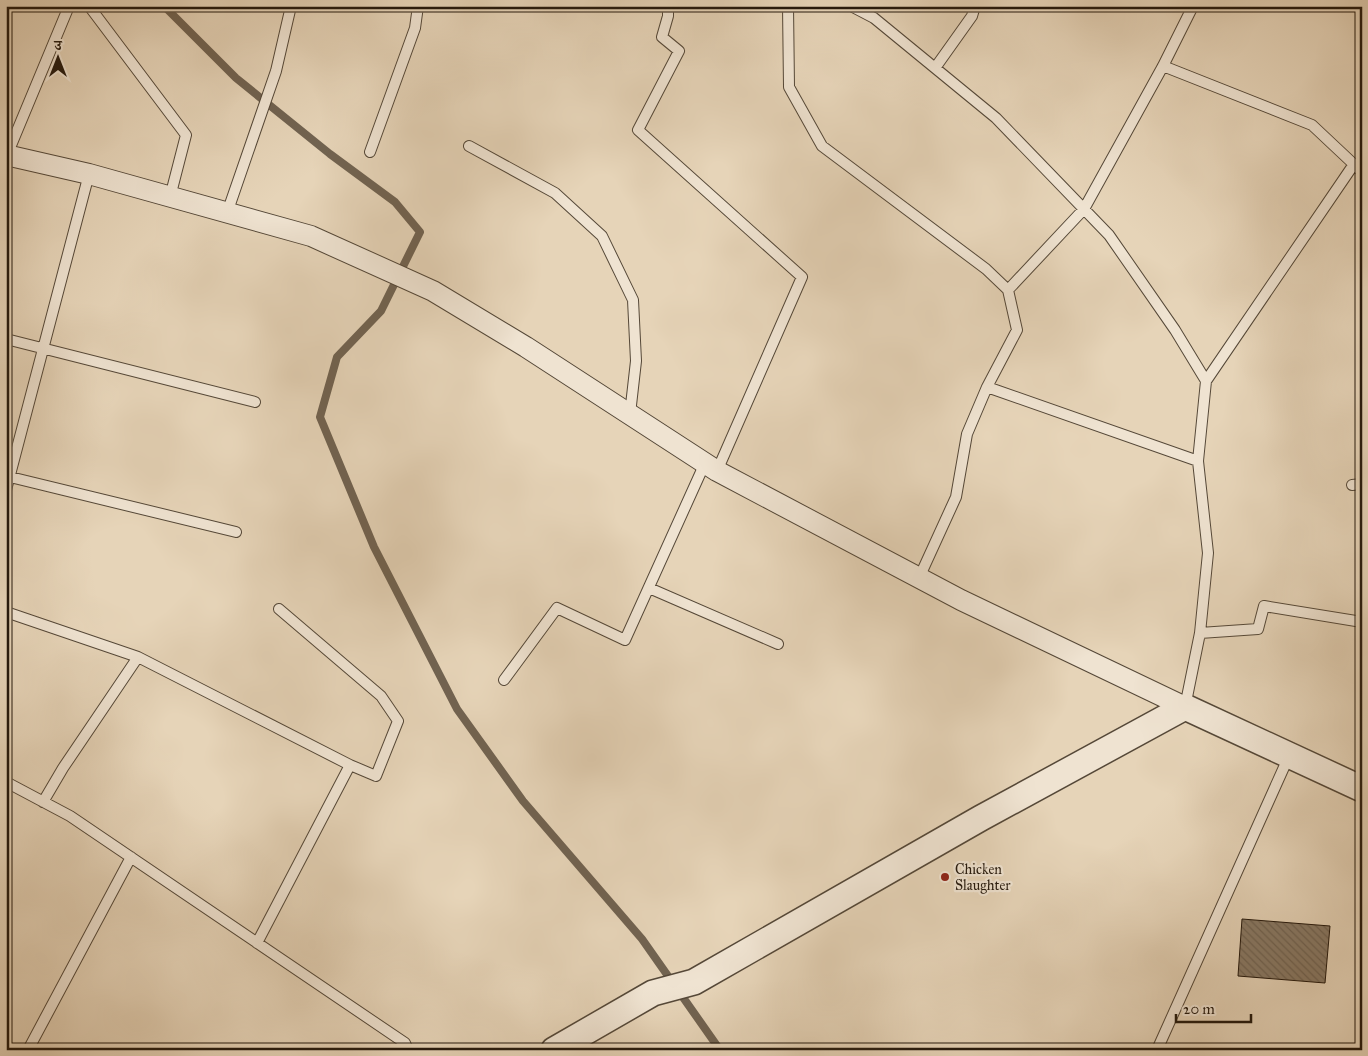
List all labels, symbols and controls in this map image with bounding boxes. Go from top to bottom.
north arrow [32,32,82,82]
text: उ [53,37,62,54]
place label: Chicken Slaughter [955,861,1011,894]
marker: Chicken Slaughter [939,871,951,883]
scale bar [1176,991,1250,1023]
text: 20 m [1183,1000,1215,1018]

